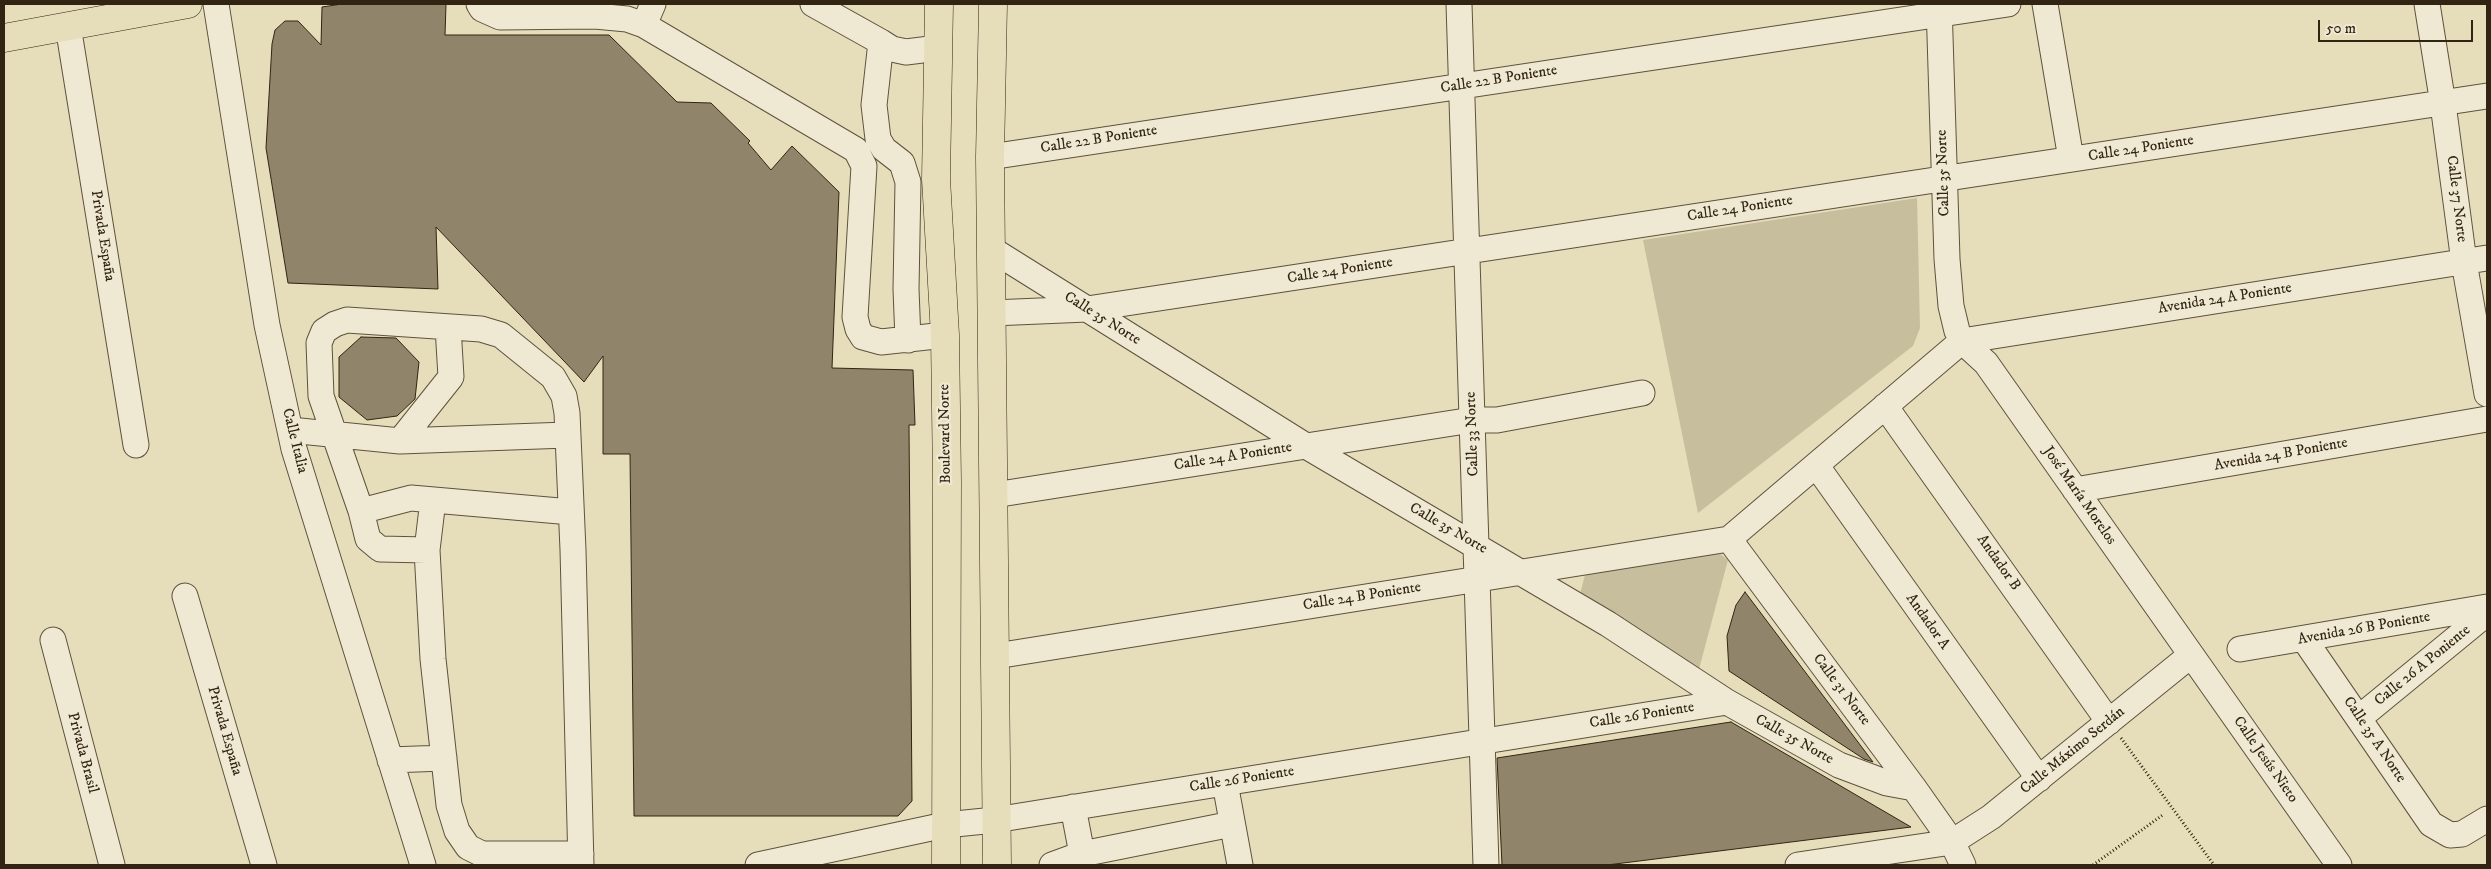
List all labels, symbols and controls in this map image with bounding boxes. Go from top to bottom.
scale bar [2321,10,2476,42]
text: 50 m [2326,19,2356,38]
street label: Calle 22 B Poniente [1439,62,1559,98]
street label: Calle 22 B Poniente [1039,122,1159,158]
street label: Calle 35 Norte [1933,129,1955,217]
street label: Calle 24 Poniente [2087,132,2195,166]
street label: Calle 37 Norte [2442,155,2470,243]
street label: Privada España [86,189,118,283]
street label: Calle 24 Poniente [1686,192,1794,226]
street label: Calle 24 Poniente [1286,254,1394,288]
street label: Avenida 24 A Poniente [2157,280,2293,318]
street label: Calle 35 Norte [1060,288,1144,350]
street label: Boulevard Norte [936,384,956,484]
street label: Calle 33 Norte [1463,391,1483,477]
street label: Calle Italia [277,407,311,475]
street label: Avenida 24 B Poniente [2213,434,2349,476]
street label: Calle 24 A Poniente [1173,439,1293,475]
street label: José María Morelos [2038,443,2120,549]
street label: Calle 35 Norte [1406,499,1490,559]
street label: Andador B [1972,532,2024,594]
street label: Calle 24 B Poniente [1302,579,1422,615]
street label: Andador A [1901,591,1953,653]
street label: Avenida 26 B Poniente [2296,608,2432,650]
street label: Calle 26 A Poniente [2371,622,2475,710]
street label: Calle 31 Norte [1808,651,1874,729]
street label: Privada España [203,684,245,778]
street label: Calle 35 A Norte [2339,694,2409,786]
street label: Calle 26 Poniente [1588,699,1696,733]
street label: Calle Máximo Serdán [2017,703,2129,799]
street label: Privada Brasil [63,711,101,795]
street label: Calle 35 Norte [1752,711,1836,769]
street label: Calle Jesús Nieto [2229,713,2301,807]
street label: Calle 26 Poniente [1188,763,1296,797]

